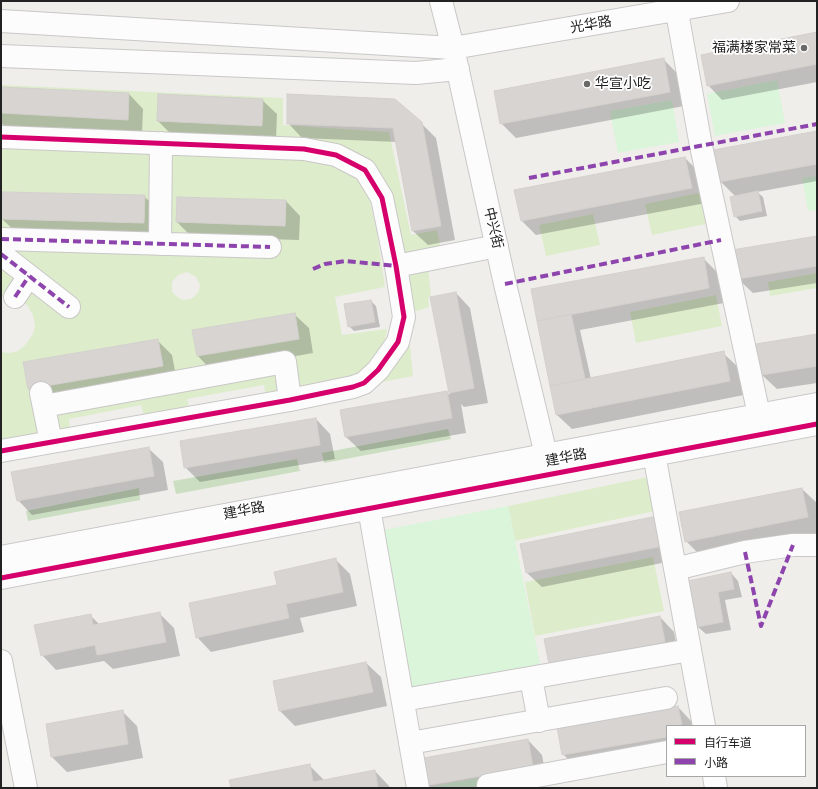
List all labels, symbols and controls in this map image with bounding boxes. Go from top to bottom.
street label: 光华路 [569,13,613,37]
place label: 福满楼家常菜 [712,40,796,56]
marker: 福满楼家常菜 [799,43,809,53]
place label: 华宣小吃 [595,76,651,92]
marker: 华宣小吃 [582,79,592,89]
street label: 中兴街 [480,206,506,250]
street label: 建华路 [544,446,588,470]
street label: 建华路 [222,499,266,523]
legend [666,725,806,777]
text: 自行车道 [704,735,752,750]
text: 小路 [704,755,728,770]

